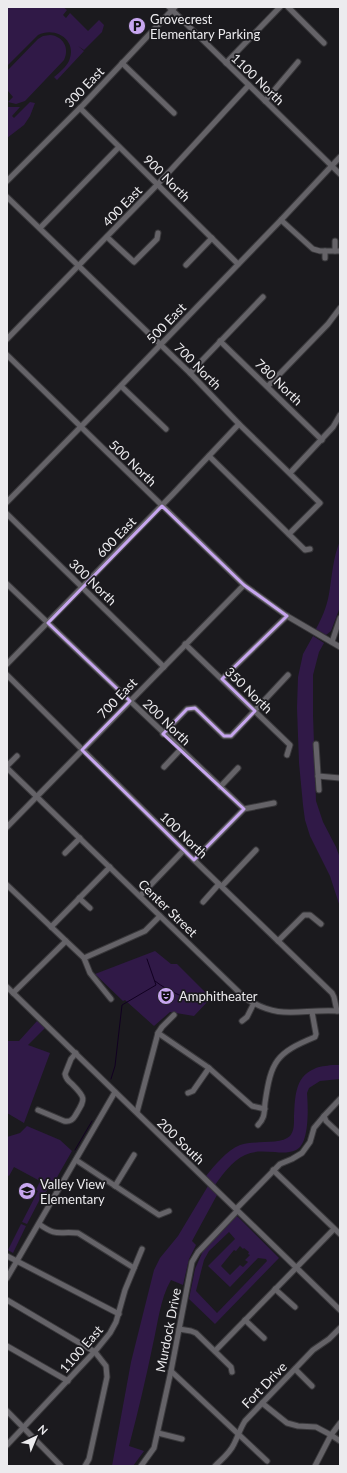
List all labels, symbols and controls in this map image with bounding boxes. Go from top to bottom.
place label: Grovecrest Elementary Parking [150,11,260,42]
parking icon: Grovecrest Elementary Parking [127,16,147,36]
street label: 1100 North [228,50,288,108]
street label: 300 East [61,63,107,111]
street label: 900 North [140,151,194,205]
street label: 400 East [99,182,145,230]
street label: 500 East [143,299,189,347]
street label: 700 North [171,339,225,393]
street label: 780 North [252,356,306,408]
street label: 500 North [106,437,160,489]
street label: 600 East [93,513,139,561]
street label: 300 North [66,556,120,608]
street label: 350 North [222,664,276,716]
street label: 700 East [94,674,140,722]
street label: 200 North [140,696,194,748]
street label: 100 North [157,809,211,861]
street label: Center Street [135,876,201,940]
theatre icon: Amphitheater [156,986,176,1006]
place label: Amphitheater [179,988,258,1004]
street label: 200 South [154,1115,208,1167]
place label: Valley View Elementary [40,1176,105,1207]
school or university icon: Valley View Elementary [17,1181,37,1201]
street label: Murdock Drive [152,1286,184,1373]
street label: 1100 East [56,1322,106,1376]
street label: Fort Drive [238,1359,290,1411]
north arrow [16,1417,56,1457]
text: N [36,1422,51,1437]

